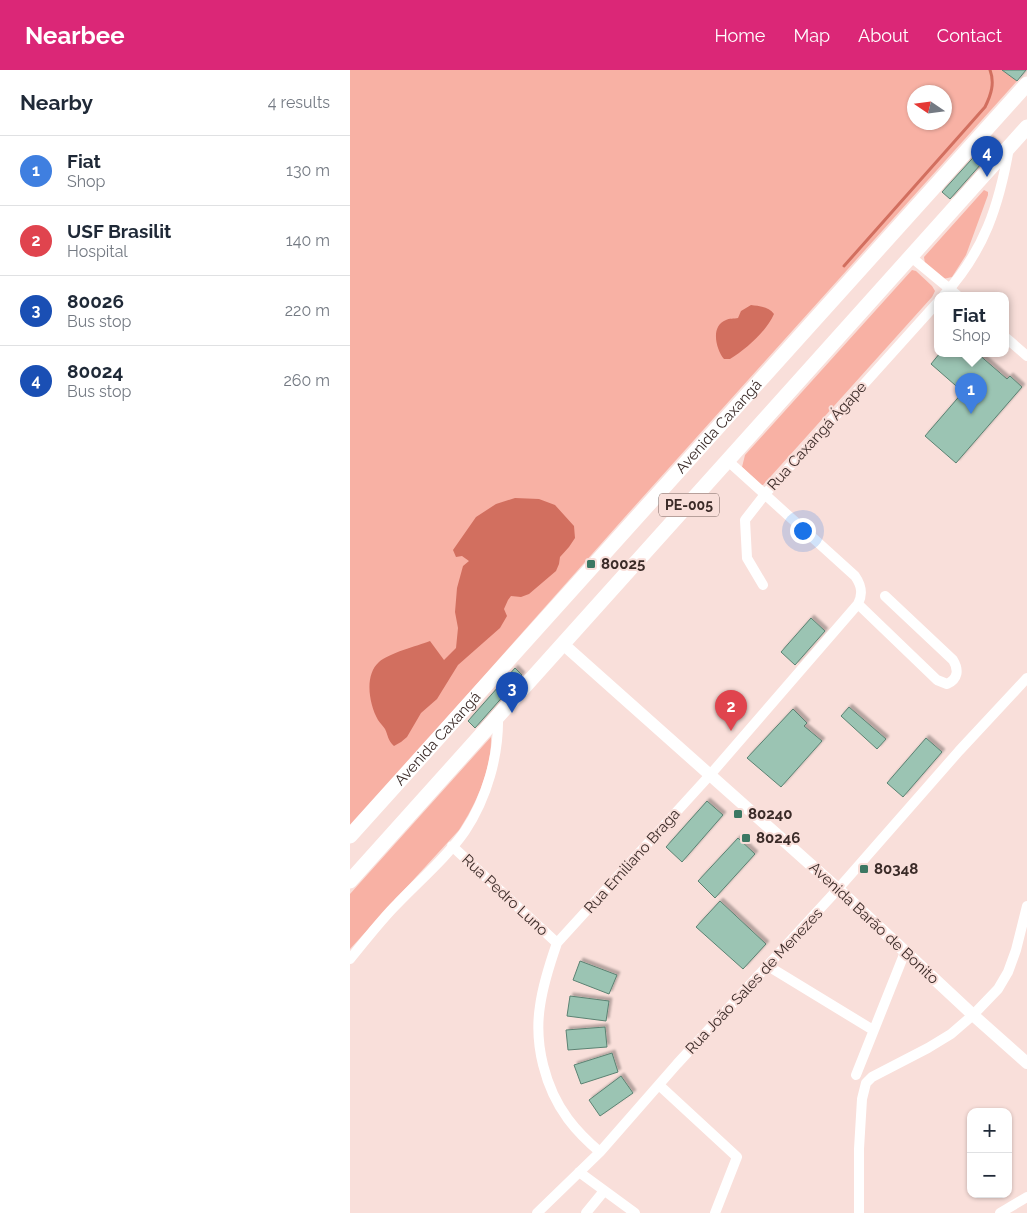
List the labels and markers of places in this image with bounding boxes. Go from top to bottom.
pin: 4 [971,136,1003,177]
pin: 1 [955,373,987,414]
place label: 80025 [601,555,645,573]
marker: 80025 [585,558,597,570]
pin: 3 [496,672,528,713]
pin: 2 [715,690,747,731]
place label: 80240 [748,805,793,823]
marker: 80240 [732,808,744,820]
place label: 80246 [756,829,800,847]
marker: 80246 [740,832,752,844]
place label: 80348 [874,860,918,878]
marker: 80348 [858,863,870,875]

